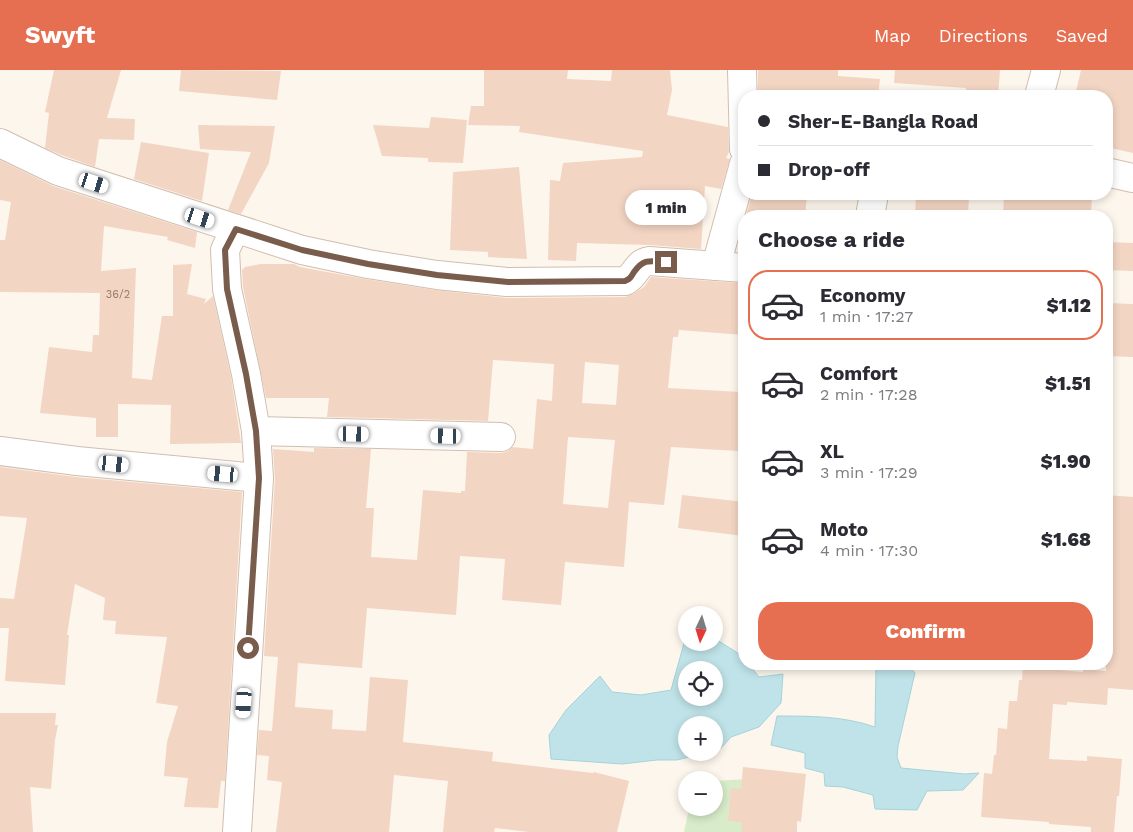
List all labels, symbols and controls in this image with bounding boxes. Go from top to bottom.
text: Swyft [25,21,95,49]
text: Map [874,25,911,46]
text: Directions [939,25,1028,46]
text: Saved [1056,25,1108,46]
text: Sher-E-Bangla Road [788,110,978,133]
text: Drop-off [788,158,870,181]
car [77,171,110,195]
callout: 1 min [625,190,707,224]
text: 1 min [645,198,687,217]
car [183,206,216,230]
text: Choose a ride [758,227,905,252]
route end [655,251,677,273]
icon: car [760,283,805,328]
text: Economy [820,284,905,307]
house number: 36/2 [106,288,130,301]
text: $1.12 [1046,294,1091,317]
text: 1 min · 17:27 [820,307,913,326]
icon: car [760,361,805,406]
text: Comfort [820,362,898,385]
text: $1.51 [1045,372,1091,395]
text: 2 min · 17:28 [820,385,918,404]
car [338,426,369,442]
car [430,428,461,444]
icon: car [760,439,805,484]
text: XL [820,440,844,463]
text: $1.90 [1040,450,1091,473]
car [98,455,129,473]
text: 3 min · 17:29 [820,463,918,482]
car [207,465,238,483]
icon: car [760,517,805,562]
text: Moto [820,518,868,541]
text: $1.68 [1041,528,1091,551]
text: 4 min · 17:30 [820,541,918,560]
button: Confirm [758,602,1093,660]
north arrow [678,606,722,651]
map controls [678,606,723,816]
route start [237,637,259,659]
button: locate [678,661,723,706]
car [235,688,252,718]
button: + [678,716,723,761]
button: − [678,771,723,816]

